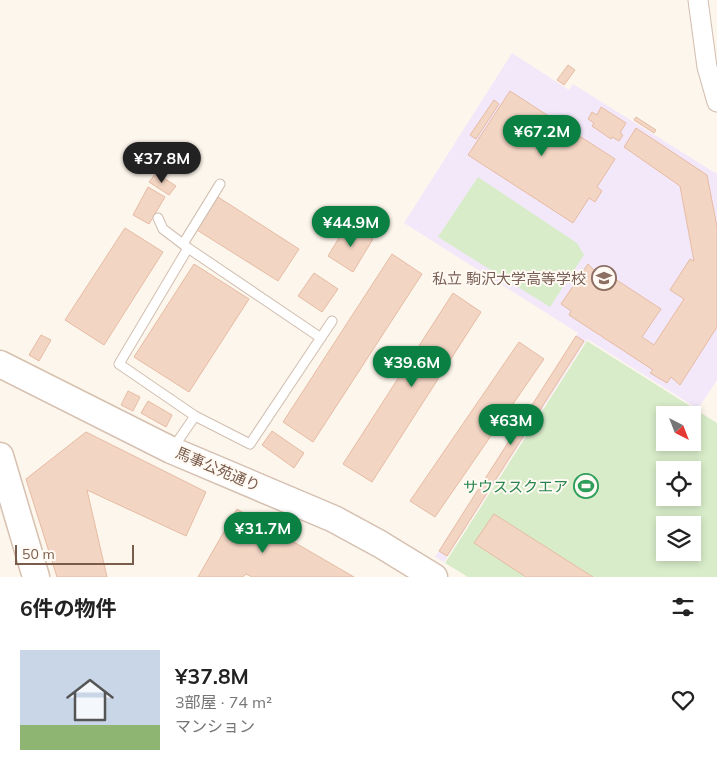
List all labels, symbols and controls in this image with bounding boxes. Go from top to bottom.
pin: ¥67.2M [501,114,583,157]
text: ¥67.2M [514,121,570,141]
pin: ¥37.8M [121,142,203,184]
text: ¥37.8M [134,148,190,168]
pin: ¥44.9M [310,206,392,248]
text: ¥44.9M [323,212,379,232]
school or university icon: 私立 駒沢大学高等学校 [591,265,617,291]
place label: 私立 駒沢大学高等学校 [432,269,586,288]
pin: ¥39.6M [371,346,453,388]
text: ¥39.6M [384,352,440,372]
pin: ¥63M [481,404,541,446]
north arrow [656,406,701,451]
map controls [656,406,701,561]
text: ¥63M [490,410,532,430]
street label: 馬事公苑通り [173,443,263,495]
button: locate [656,461,701,506]
sports icon: サウススクエア [573,473,599,499]
place label: サウススクエア [463,477,568,496]
pin: ¥31.7M [222,512,304,554]
button: layers [656,516,701,561]
text: ¥31.7M [235,518,291,538]
scale bar [15,542,134,565]
text: 50 m [22,545,55,563]
icon: filters [669,593,697,621]
text: 6件の物件 [20,595,117,621]
text: ¥37.8M [175,663,249,689]
icon: home [60,670,120,730]
icon: heart [669,686,697,714]
text: 3部屋 · 74 m² [175,692,272,712]
text: マンション [175,716,255,736]

